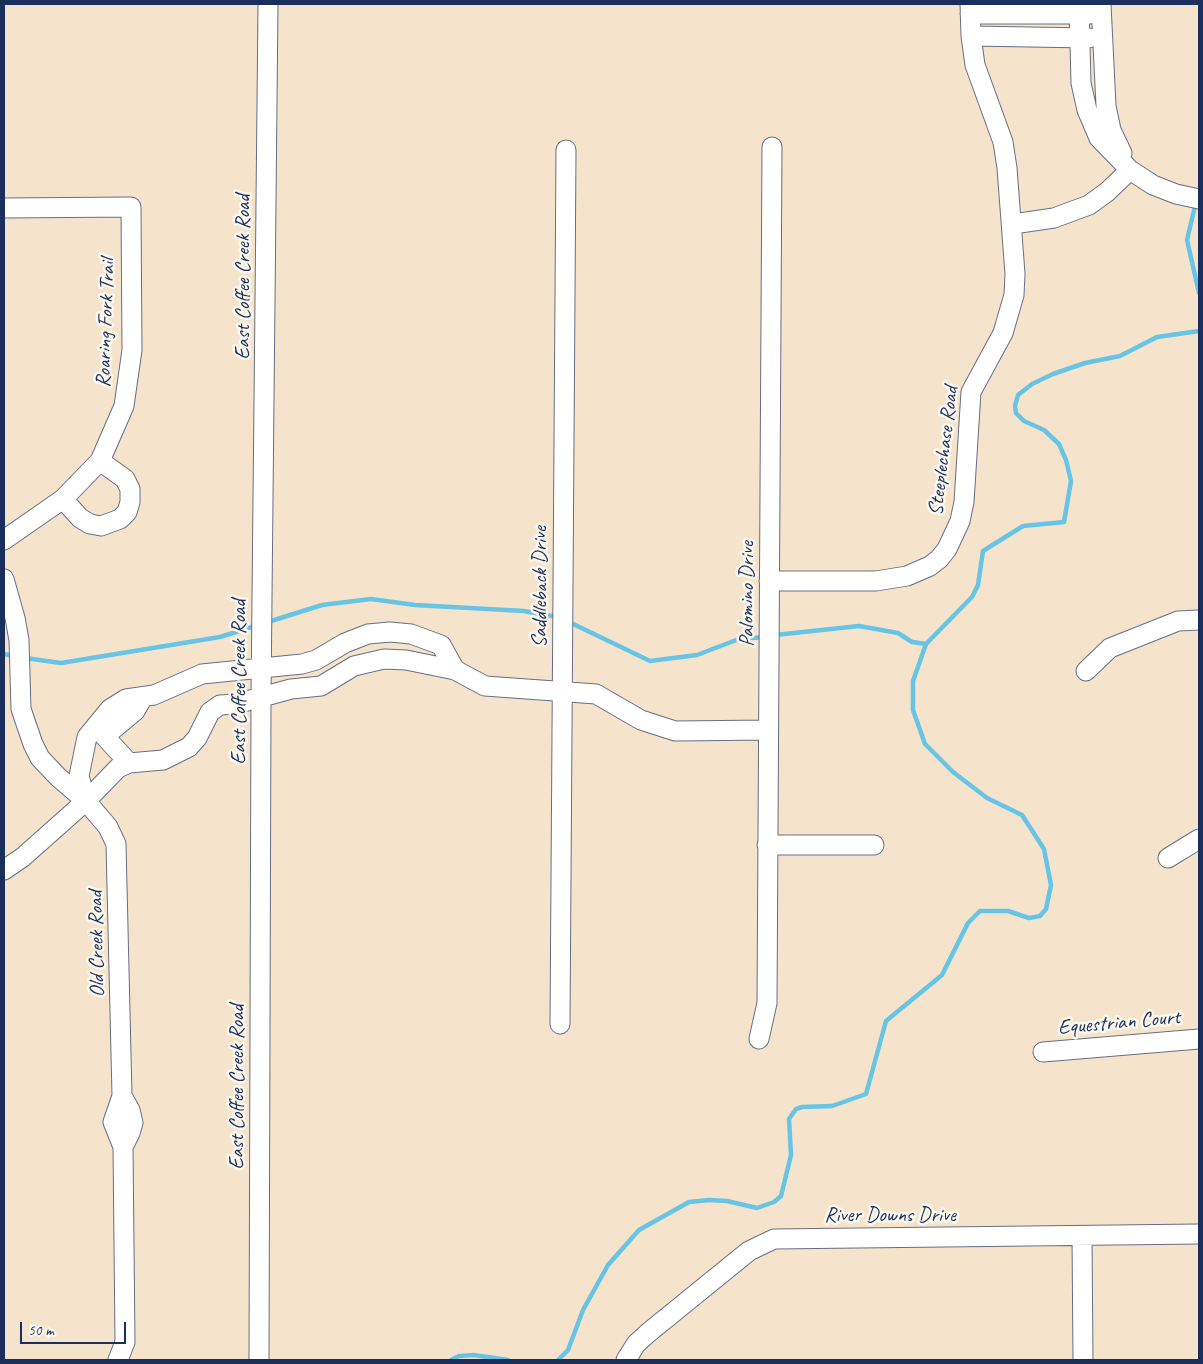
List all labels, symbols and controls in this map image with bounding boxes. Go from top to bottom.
street label: East Coffee Creek Road [230,194,256,360]
street label: Roaring Fork Trail [91,258,121,388]
street label: Steeplechase Road [924,385,964,517]
street label: Saddleback Drive [527,526,553,648]
street label: Palomino Drive [734,541,760,647]
street label: East Coffee Creek Road [226,599,252,765]
street label: Old Creek Road [83,890,111,998]
street label: East Coffee Creek Road [224,1004,250,1170]
street label: Equestrian Court [1057,1005,1181,1041]
street label: River Downs Drive [824,1202,956,1228]
scale bar [22,1312,129,1344]
text: 50 m [28,1321,54,1340]

